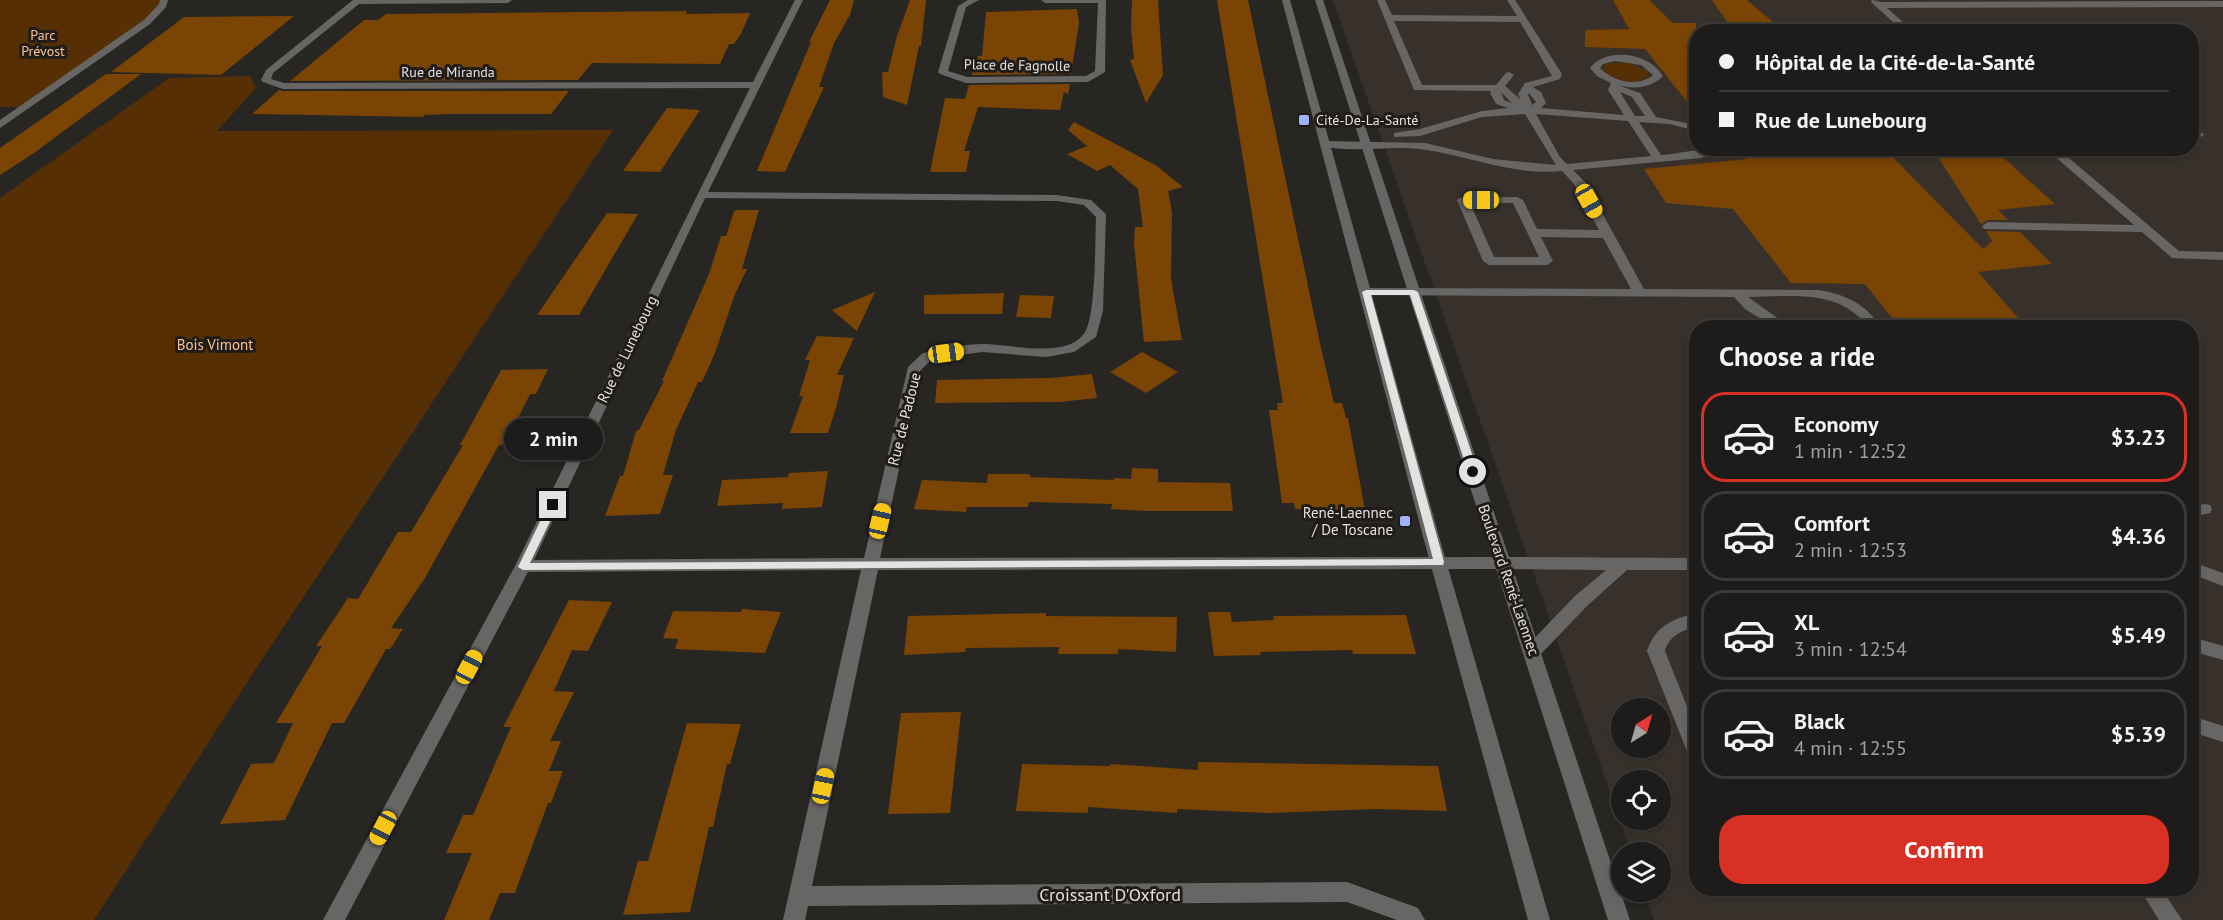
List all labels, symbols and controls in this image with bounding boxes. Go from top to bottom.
park label: Parc Prévost [21,26,65,60]
text: Hôpital de la Cité-de-la-Santé [1755,48,2035,76]
street label: Place de Fagnolle [964,55,1070,75]
street label: Rue de Miranda [401,63,495,81]
text: Rue de Lunebourg [1755,106,1927,134]
place label: Cité-De-La-Santé [1316,111,1418,129]
marker: Cité-De-La-Santé [1297,113,1311,127]
car [1572,181,1606,221]
car [1463,191,1499,209]
street label: Rue de Lunebourg [593,292,661,406]
park label: Bois Vimont [177,335,253,354]
text: Choose a ride [1719,339,1875,373]
car [927,342,965,364]
street label: Rue de Padoue [883,370,925,468]
icon: car [1722,410,1776,464]
text: Economy [1794,410,1878,438]
callout: 2 min [504,418,602,460]
text: $3.23 [2111,423,2166,451]
text: 2 min [529,426,578,452]
text: 1 min · 12:52 [1794,438,1907,464]
route start [1459,458,1486,485]
route end [539,491,566,518]
car [867,501,893,541]
street label: Boulevard René-Laennec [1474,502,1544,658]
place label: René-Laennec / De Toscane [1303,503,1393,539]
icon: car [1722,509,1776,563]
text: Comfort [1794,509,1870,537]
marker: René-Laennec / De Toscane [1398,514,1412,528]
text: $4.36 [2111,522,2166,550]
text: 2 min · 12:53 [1794,537,1907,563]
icon: car [1722,608,1776,662]
text: XL [1794,608,1819,636]
text: $5.49 [2111,621,2166,649]
text: 3 min · 12:54 [1794,636,1907,662]
car [453,647,485,687]
north arrow [1611,698,1671,758]
map controls [1611,698,1671,902]
icon: car [1722,707,1776,761]
text: Black [1794,707,1845,735]
text: $5.39 [2111,720,2166,748]
text: 4 min · 12:55 [1794,735,1907,761]
car [810,767,836,805]
button: locate [1611,770,1671,830]
car [367,808,399,848]
button: Confirm [1719,815,2169,884]
button: layers [1611,842,1671,902]
street label: Croissant D'Oxford [1039,883,1181,906]

